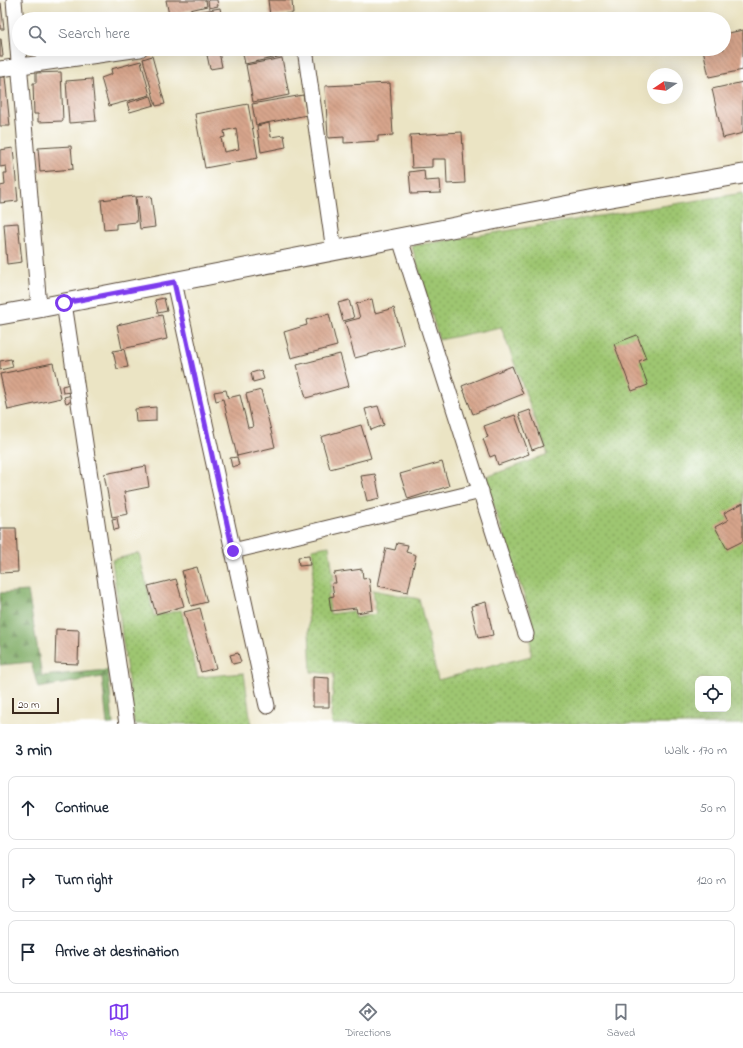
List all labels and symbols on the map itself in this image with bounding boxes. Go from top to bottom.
north arrow [647,68,683,104]
route start [55,294,73,312]
route end [224,542,242,560]
scale bar [12,696,59,715]

